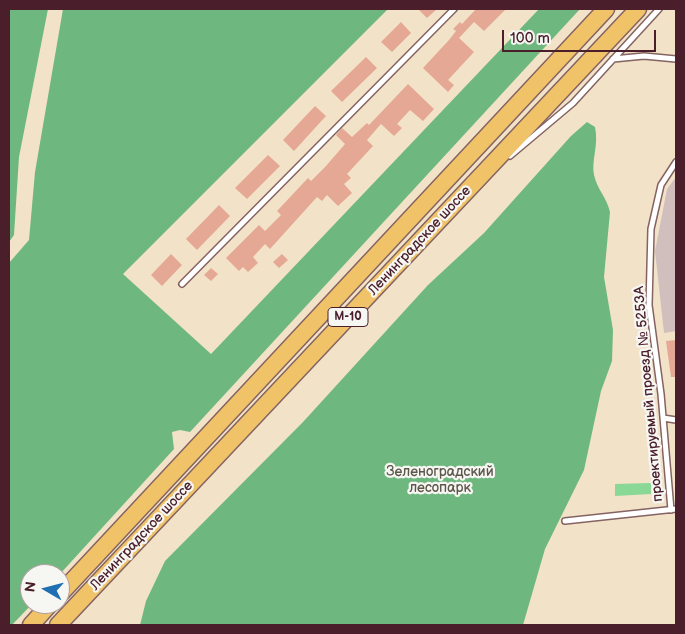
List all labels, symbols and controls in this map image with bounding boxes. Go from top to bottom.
scale bar [505,20,659,52]
text: 100 m [510,29,550,48]
street label: Ленинградское шоссе [365,183,475,299]
street label: проектируемый проезд № 5253А [631,285,667,503]
road number: М-10 [328,308,368,326]
park label: Зеленоградский лесопарк [386,464,494,497]
street label: Ленинградское шоссе [87,478,197,594]
north arrow [20,564,70,614]
text: N [21,581,40,593]

